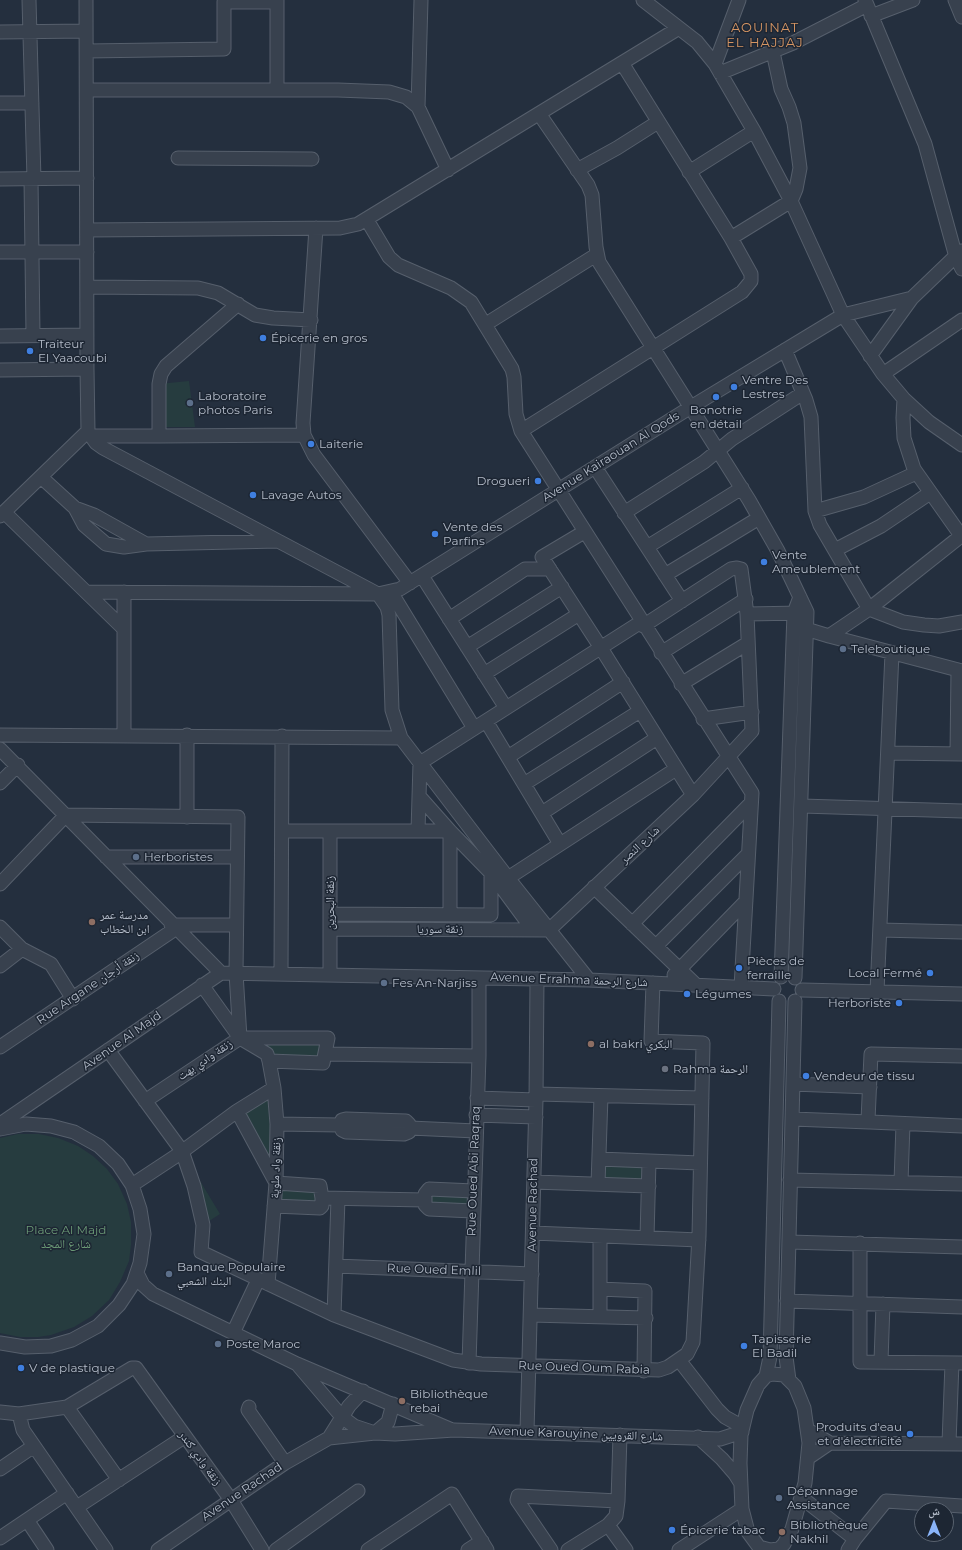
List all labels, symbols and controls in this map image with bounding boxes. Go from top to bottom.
district label: AOUINAT EL HAJJAJ [726,20,804,51]
place label: Épicerie en gros [271,331,367,345]
marker: Épicerie en gros [258,333,268,343]
place label: Traiteur El Yaacoubi [38,337,107,365]
marker: Traiteur El Yaacoubi [25,346,35,356]
place label: Ventre Des Lestres [742,373,808,401]
marker: Ventre Des Lestres [729,382,739,392]
place label: Laboratoire photos Paris [198,389,272,417]
marker: Bonotrie en détail [711,392,721,402]
marker: Laboratoire photos Paris [185,398,195,408]
place label: Bonotrie en détail [690,403,742,431]
street label: Avenue Kairaouan Al Qods [540,409,682,505]
place label: Laiterie [319,437,363,451]
marker: Laiterie [306,439,316,449]
place label: Drogueri [476,474,530,488]
marker: Drogueri [533,476,543,486]
place label: Lavage Autos [261,488,342,502]
marker: Lavage Autos [248,490,258,500]
place label: Vente des Parfins [443,520,502,548]
marker: Vente des Parfins [430,529,440,539]
place label: Vente Ameublement [772,548,860,576]
marker: Vente Ameublement [759,557,769,567]
place label: Teleboutique [851,642,930,656]
marker: Teleboutique [838,644,848,654]
street label: شارع النصر [617,823,663,867]
place label: Herboristes [144,850,213,864]
marker: Herboristes [131,852,141,862]
street label: زنقة البحرين [323,876,337,930]
place label: مدرسة عمر ابن الخطاب [100,908,150,936]
marker: مدرسة عمر ابن الخطاب [87,917,97,927]
street label: زنقة سوريا [417,922,463,936]
street label: Rue Argane زنقة أرجان [34,948,142,1028]
place label: Pièces de ferraille [747,954,804,982]
marker: Pièces de ferraille [734,963,744,973]
place label: Local Fermé [848,966,922,980]
marker: Local Fermé [925,968,935,978]
street label: Avenue Errahma شارع الرحمة [490,970,648,990]
place label: Fes An-Narjiss [392,976,477,990]
marker: Fes An-Narjiss [379,978,389,988]
place label: Légumes [695,987,751,1001]
marker: Légumes [682,989,692,999]
place label: Herboriste [828,996,891,1010]
marker: Herboriste [894,998,904,1008]
street label: Avenue Al Majd [80,1008,164,1074]
street label: زنقة وادي بهت [175,1036,235,1084]
place label: al bakri البكري [599,1037,672,1051]
marker: al bakri البكري [586,1039,596,1049]
place label: Rahma الرحمة [673,1062,748,1076]
marker: Rahma الرحمة [660,1064,670,1074]
place label: Vendeur de tissu [814,1069,915,1083]
marker: Vendeur de tissu [801,1071,811,1081]
street label: Rue Oued Abi Raqraq [465,1106,483,1236]
street label: زنقة واد ملوية [268,1137,284,1199]
street label: Avenue Rachad [525,1158,541,1252]
park label: Place Al Majd شارع المجد [26,1223,106,1251]
place label: Banque Populaire البنك الشعبي [177,1260,285,1288]
street label: Rue Oued Emlil [387,1261,481,1279]
marker: Banque Populaire البنك الشعبي [164,1269,174,1279]
place label: Tapisserie El Badil [752,1332,811,1360]
place label: Poste Maroc [226,1337,300,1351]
marker: Poste Maroc [213,1339,223,1349]
marker: Tapisserie El Badil [739,1341,749,1351]
street label: Rue Oued Oum Rabia [518,1359,650,1377]
place label: V de plastique [29,1361,115,1375]
marker: V de plastique [16,1363,26,1373]
place label: Bibliothèque rebai [410,1387,488,1415]
marker: Bibliothèque rebai [397,1396,407,1406]
place label: Produits d'eau et d'électricité [816,1420,902,1448]
street label: Avenue Karouyine شارع القرويين [489,1424,663,1444]
street label: زنقة وادي كندر [175,1428,225,1488]
marker: Produits d'eau et d'électricité [905,1429,915,1439]
street label: Avenue Rachad [199,1460,285,1524]
place label: Dépannage Assistance [787,1484,858,1512]
marker: Dépannage Assistance [774,1493,784,1503]
north arrow [914,1502,954,1542]
text: ش [928,1504,940,1518]
place label: Bibliothèque Nakhil [790,1518,868,1546]
place label: Épicerie tabac [680,1523,765,1537]
marker: Épicerie tabac [667,1525,677,1535]
marker: Bibliothèque Nakhil [777,1527,787,1537]

